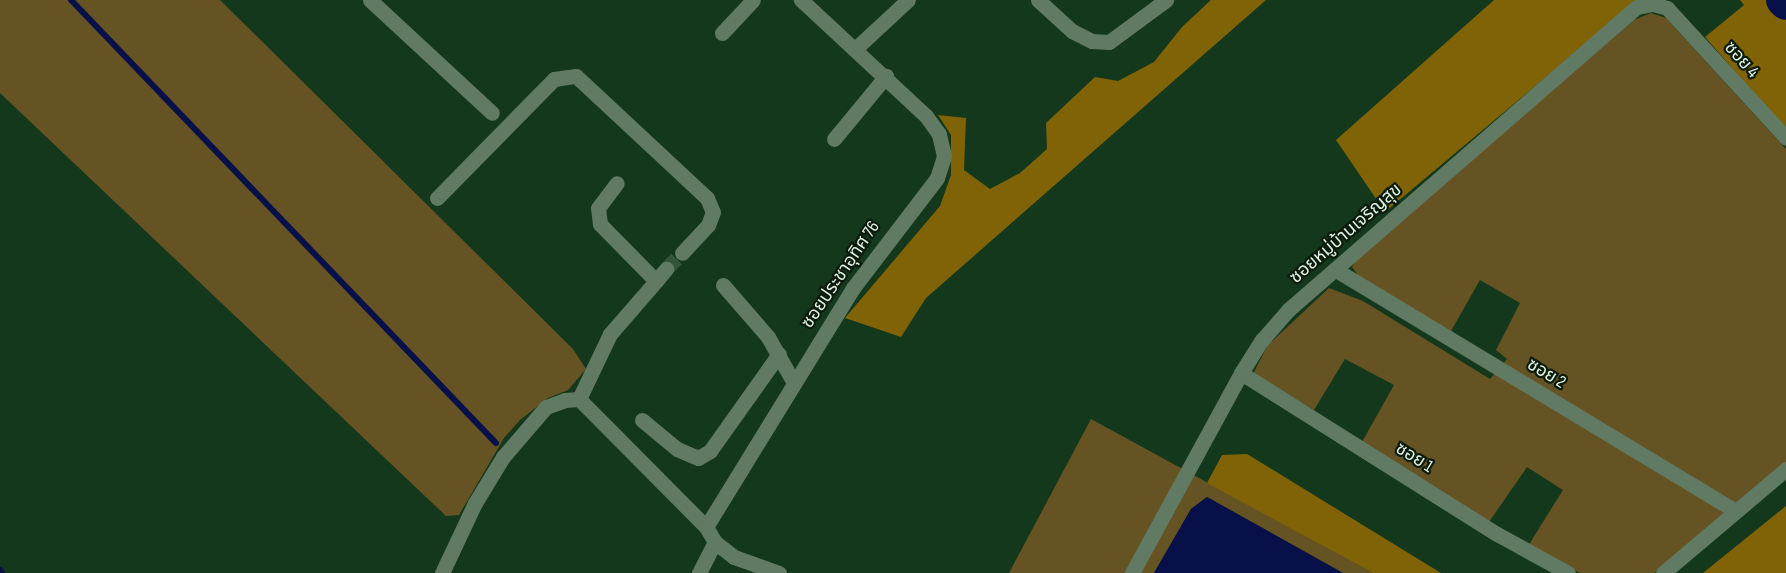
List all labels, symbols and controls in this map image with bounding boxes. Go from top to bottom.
street label: ซอย 4 [1719,37,1763,83]
street label: ซอยหมู่บ้านเจริญสุข [1286,179,1406,289]
street label: ซอยประชาอุทิศ 76 [797,217,885,333]
street label: ซอย 2 [1523,354,1569,394]
street label: ซอย 1 [1391,438,1437,478]

